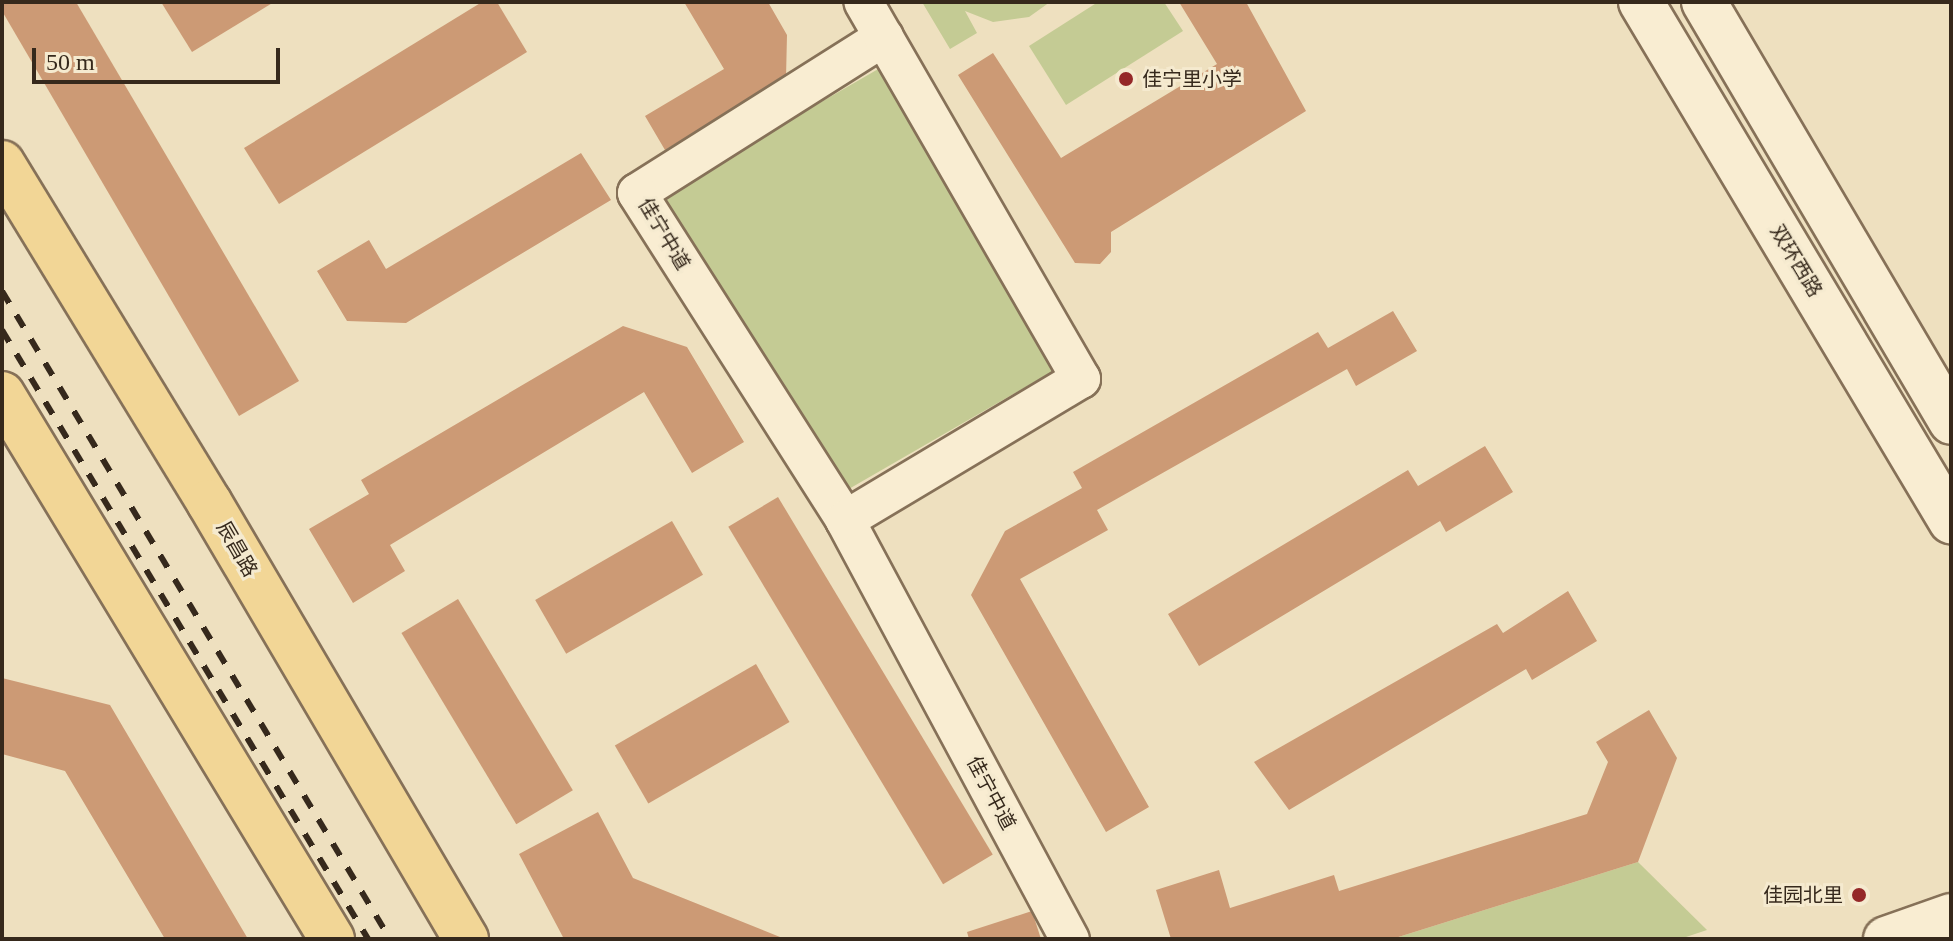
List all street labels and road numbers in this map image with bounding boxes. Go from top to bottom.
street label: 佳宁中道 [633,194,695,274]
street label: 双环西路 [1765,221,1827,301]
street label: 辰昌路 [212,517,262,581]
street label: 佳宁中道 [962,752,1020,834]

